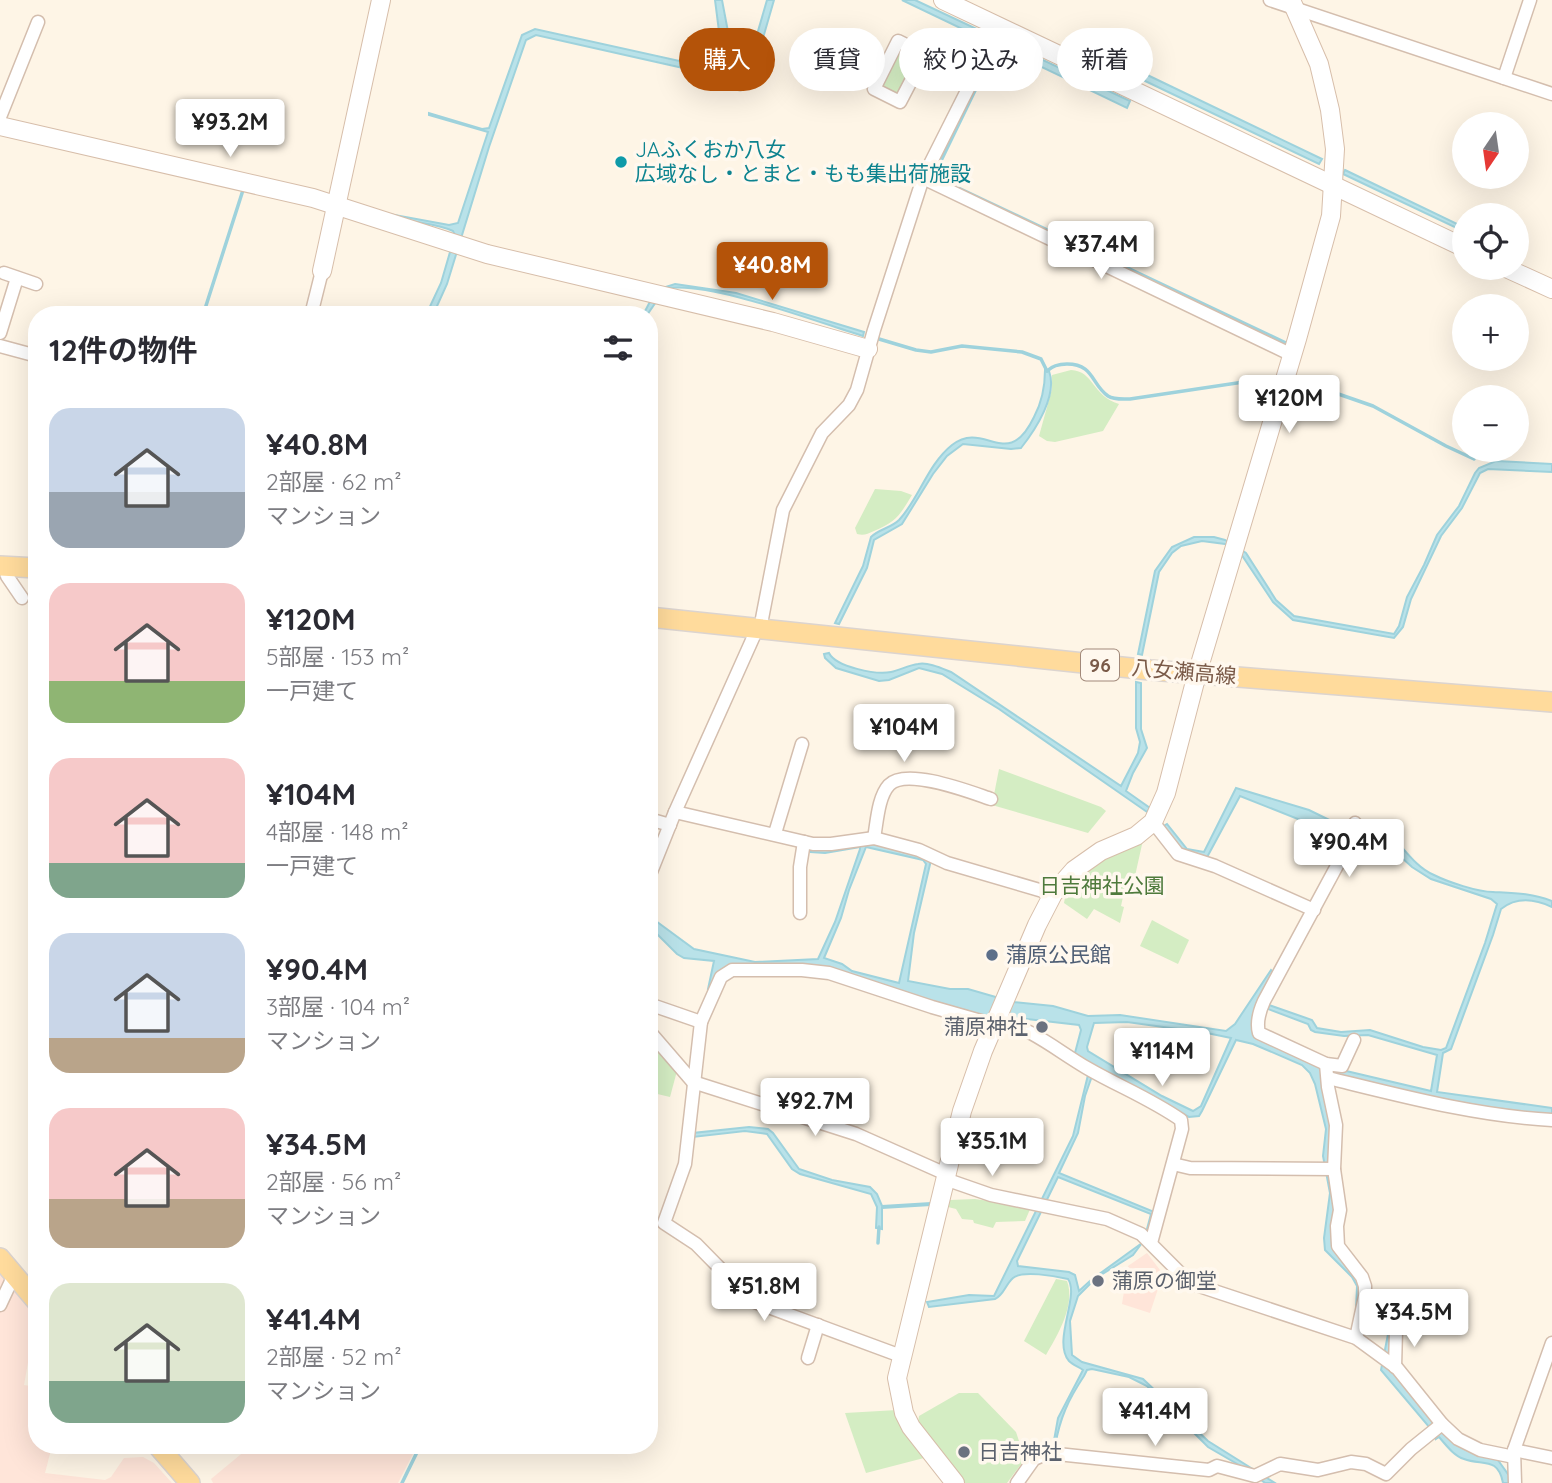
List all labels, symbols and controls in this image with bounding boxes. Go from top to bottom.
chip: 購入 [679,28,775,91]
chip: 賃貸 [789,28,885,91]
chip: 絞り込み [899,28,1043,91]
chip: 新着 [1057,28,1153,91]
pin: ¥93.2M [173,100,287,159]
text: ¥93.2M [192,107,268,136]
north arrow [1452,112,1530,189]
map controls [1452,112,1529,462]
place label: JAふくおか八女 広域なし・とまと・もも集出荷施設 [635,136,971,186]
marker: JAふくおか八女 広域なし・とまと・もも集出荷施設 [613,154,629,170]
button: locate [1452,203,1529,280]
pin: ¥37.4M [1044,222,1158,281]
text: ¥37.4M [1064,229,1138,258]
pin: ¥40.8M [715,243,829,302]
text: ¥40.8M [733,250,811,279]
button: + [1452,294,1529,371]
icon: filters [599,329,637,367]
text: 12件の物件 [49,331,198,369]
pin: ¥120M [1240,376,1338,435]
text: ¥120M [1255,383,1323,412]
button: − [1452,385,1529,462]
text: ¥40.8M [266,425,368,463]
icon: home [105,436,189,520]
text: 2部屋 · 62 m² [266,467,401,496]
text: マンション [266,501,381,530]
text: ¥120M [266,600,356,638]
icon: home [105,611,189,695]
text: 5部屋 · 153 m² [266,642,409,671]
road number: 96 [1081,650,1119,680]
street label: 八女瀬高線 [1131,653,1238,689]
text: 一戸建て [266,676,358,705]
pin: ¥104M [855,704,953,764]
text: ¥104M [869,712,939,741]
text: ¥104M [266,775,356,813]
icon: home [105,786,189,870]
text: 4部屋 · 148 m² [266,817,408,846]
pin: ¥90.4M [1292,820,1406,879]
text: ¥90.4M [1310,827,1388,856]
text: 一戸建て [266,851,358,880]
park label: 日吉神社公園 [1039,872,1165,898]
place label: 蒲原公民館 [1006,941,1111,967]
marker: 蒲原公民館 [984,947,1000,963]
text: ¥90.4M [266,950,368,988]
icon: home [105,961,189,1045]
text: 3部屋 · 104 m² [266,992,410,1021]
place label: 蒲原神社 [944,1013,1028,1039]
marker: 蒲原神社 [1034,1019,1050,1035]
text: マンション [266,1026,381,1055]
pin: ¥114M [1113,1028,1211,1088]
text: ¥114M [1130,1036,1194,1065]
pin: ¥92.7M [758,1078,872,1138]
text: ¥92.7M [776,1086,854,1115]
pin: ¥35.1M [935,1118,1049,1178]
text: ¥34.5M [266,1125,367,1163]
text: ¥35.1M [957,1126,1027,1155]
icon: home [105,1136,189,1220]
text: 2部屋 · 56 m² [266,1167,401,1196]
text: マンション [266,1201,381,1230]
pin: ¥51.8M [707,1264,821,1323]
place label: 蒲原の御堂 [1112,1267,1217,1293]
text: ¥51.8M [727,1271,801,1300]
marker: 蒲原の御堂 [1090,1273,1106,1289]
pin: ¥34.5M [1357,1290,1471,1349]
text: ¥34.5M [1375,1297,1453,1326]
text: ¥41.4M [266,1300,361,1338]
icon: home [105,1311,189,1395]
text: 2部屋 · 52 m² [266,1342,402,1371]
text: マンション [266,1376,381,1405]
pin: ¥41.4M [1098,1388,1212,1448]
text: ¥41.4M [1119,1396,1191,1425]
place label: 日吉神社 [978,1438,1062,1464]
marker: 日吉神社 [956,1444,972,1460]

